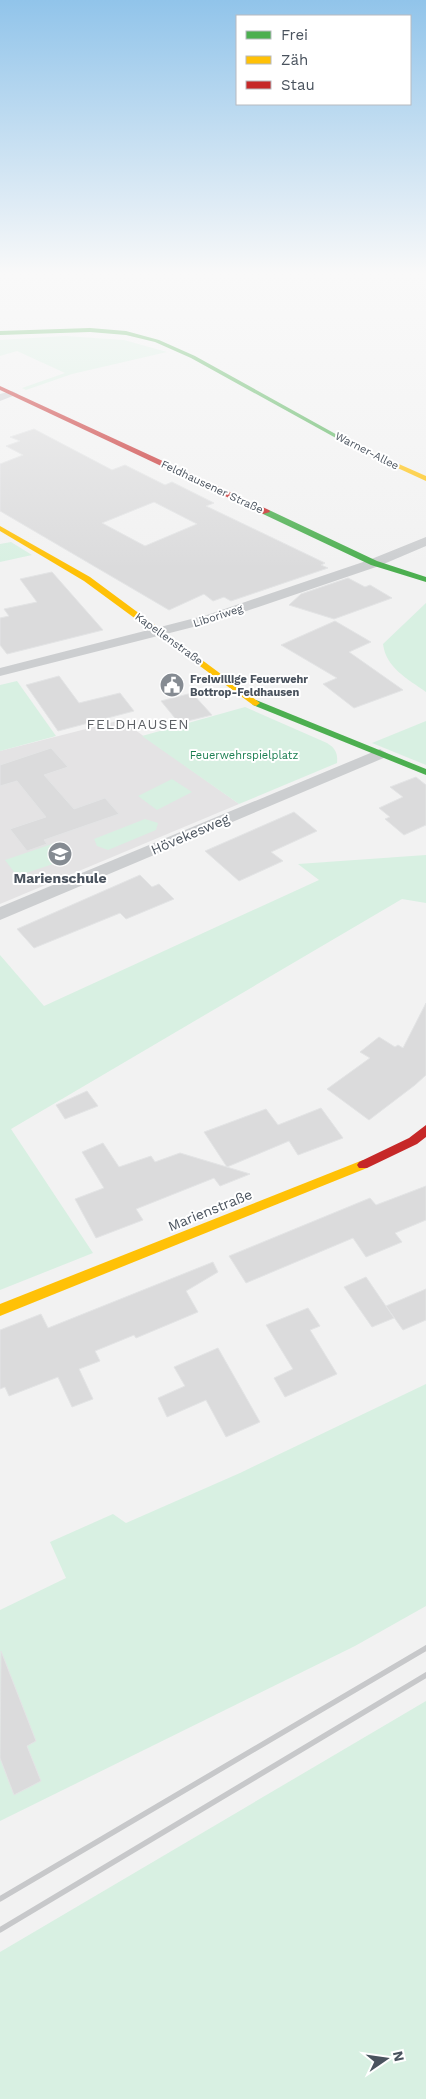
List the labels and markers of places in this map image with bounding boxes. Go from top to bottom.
public building icon: Freiwillige Feuerwehr Bottrop-Feldhausen [159,672,185,698]
place label: Freiwillige Feuerwehr Bottrop-Feldhausen [190,673,308,699]
school or university icon: Marienschule [47,841,73,867]
place label: Marienschule [13,870,107,886]

